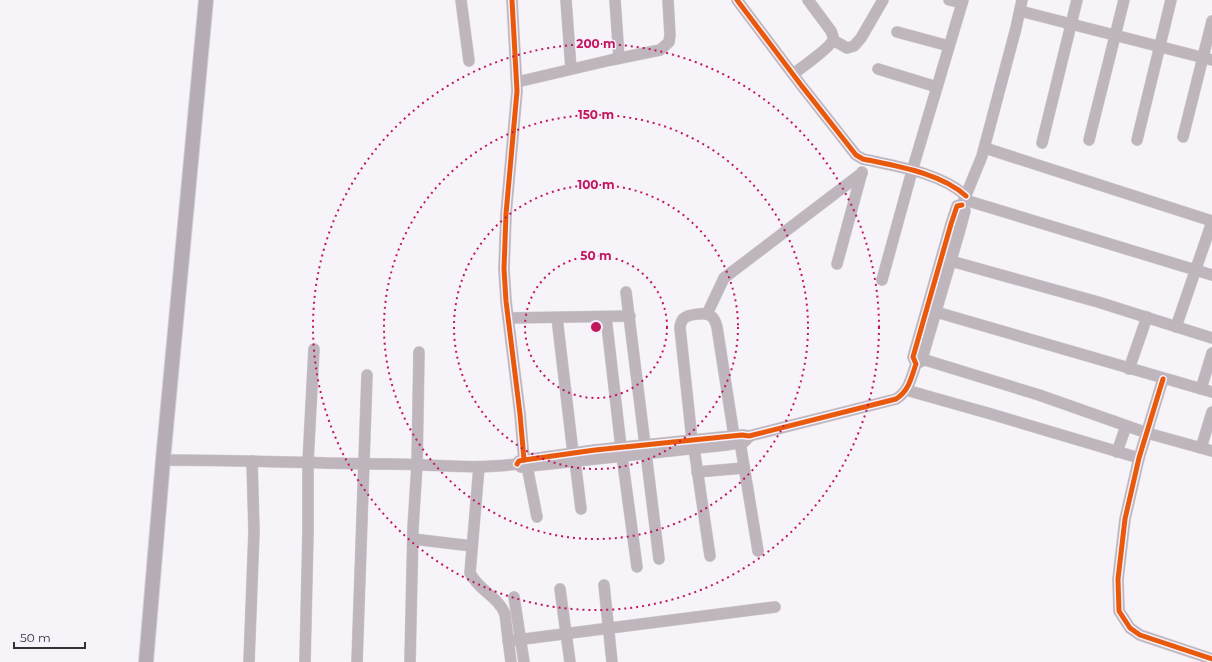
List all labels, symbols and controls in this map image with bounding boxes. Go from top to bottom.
text: 200 m [576,36,616,51]
text: 150 m [578,107,614,122]
text: 100 m [578,177,614,192]
text: 50 m [580,248,612,263]
centre of rings [589,320,603,334]
scale bar [14,624,85,650]
text: 50 m [20,630,51,645]

